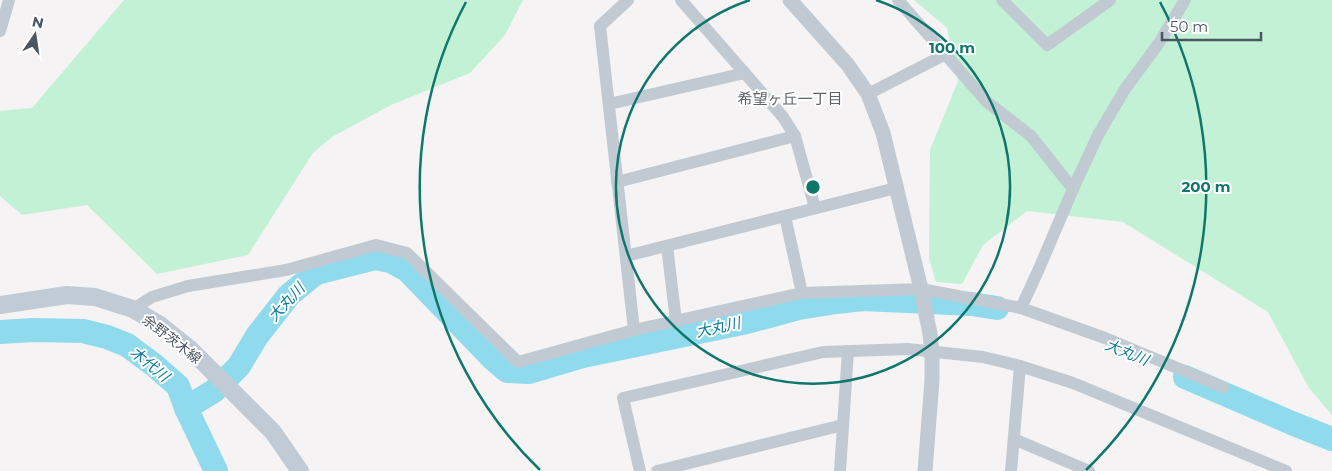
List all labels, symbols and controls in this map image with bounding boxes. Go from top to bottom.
north arrow [10,10,60,60]
scale bar [1162,10,1261,42]
text: N [30,12,45,32]
text: 50 m [1170,17,1208,36]
text: 100 m [929,38,975,57]
district label: 希望ヶ丘一丁目 [737,89,843,108]
text: 200 m [1181,177,1231,196]
centre of rings [804,178,822,196]
water label: 大丸川 [264,278,310,325]
street label: 余野茨木線 [139,310,205,368]
water label: 大丸川 [694,313,744,341]
water label: 大丸川 [1103,335,1153,370]
water label: 木代川 [127,342,175,387]

